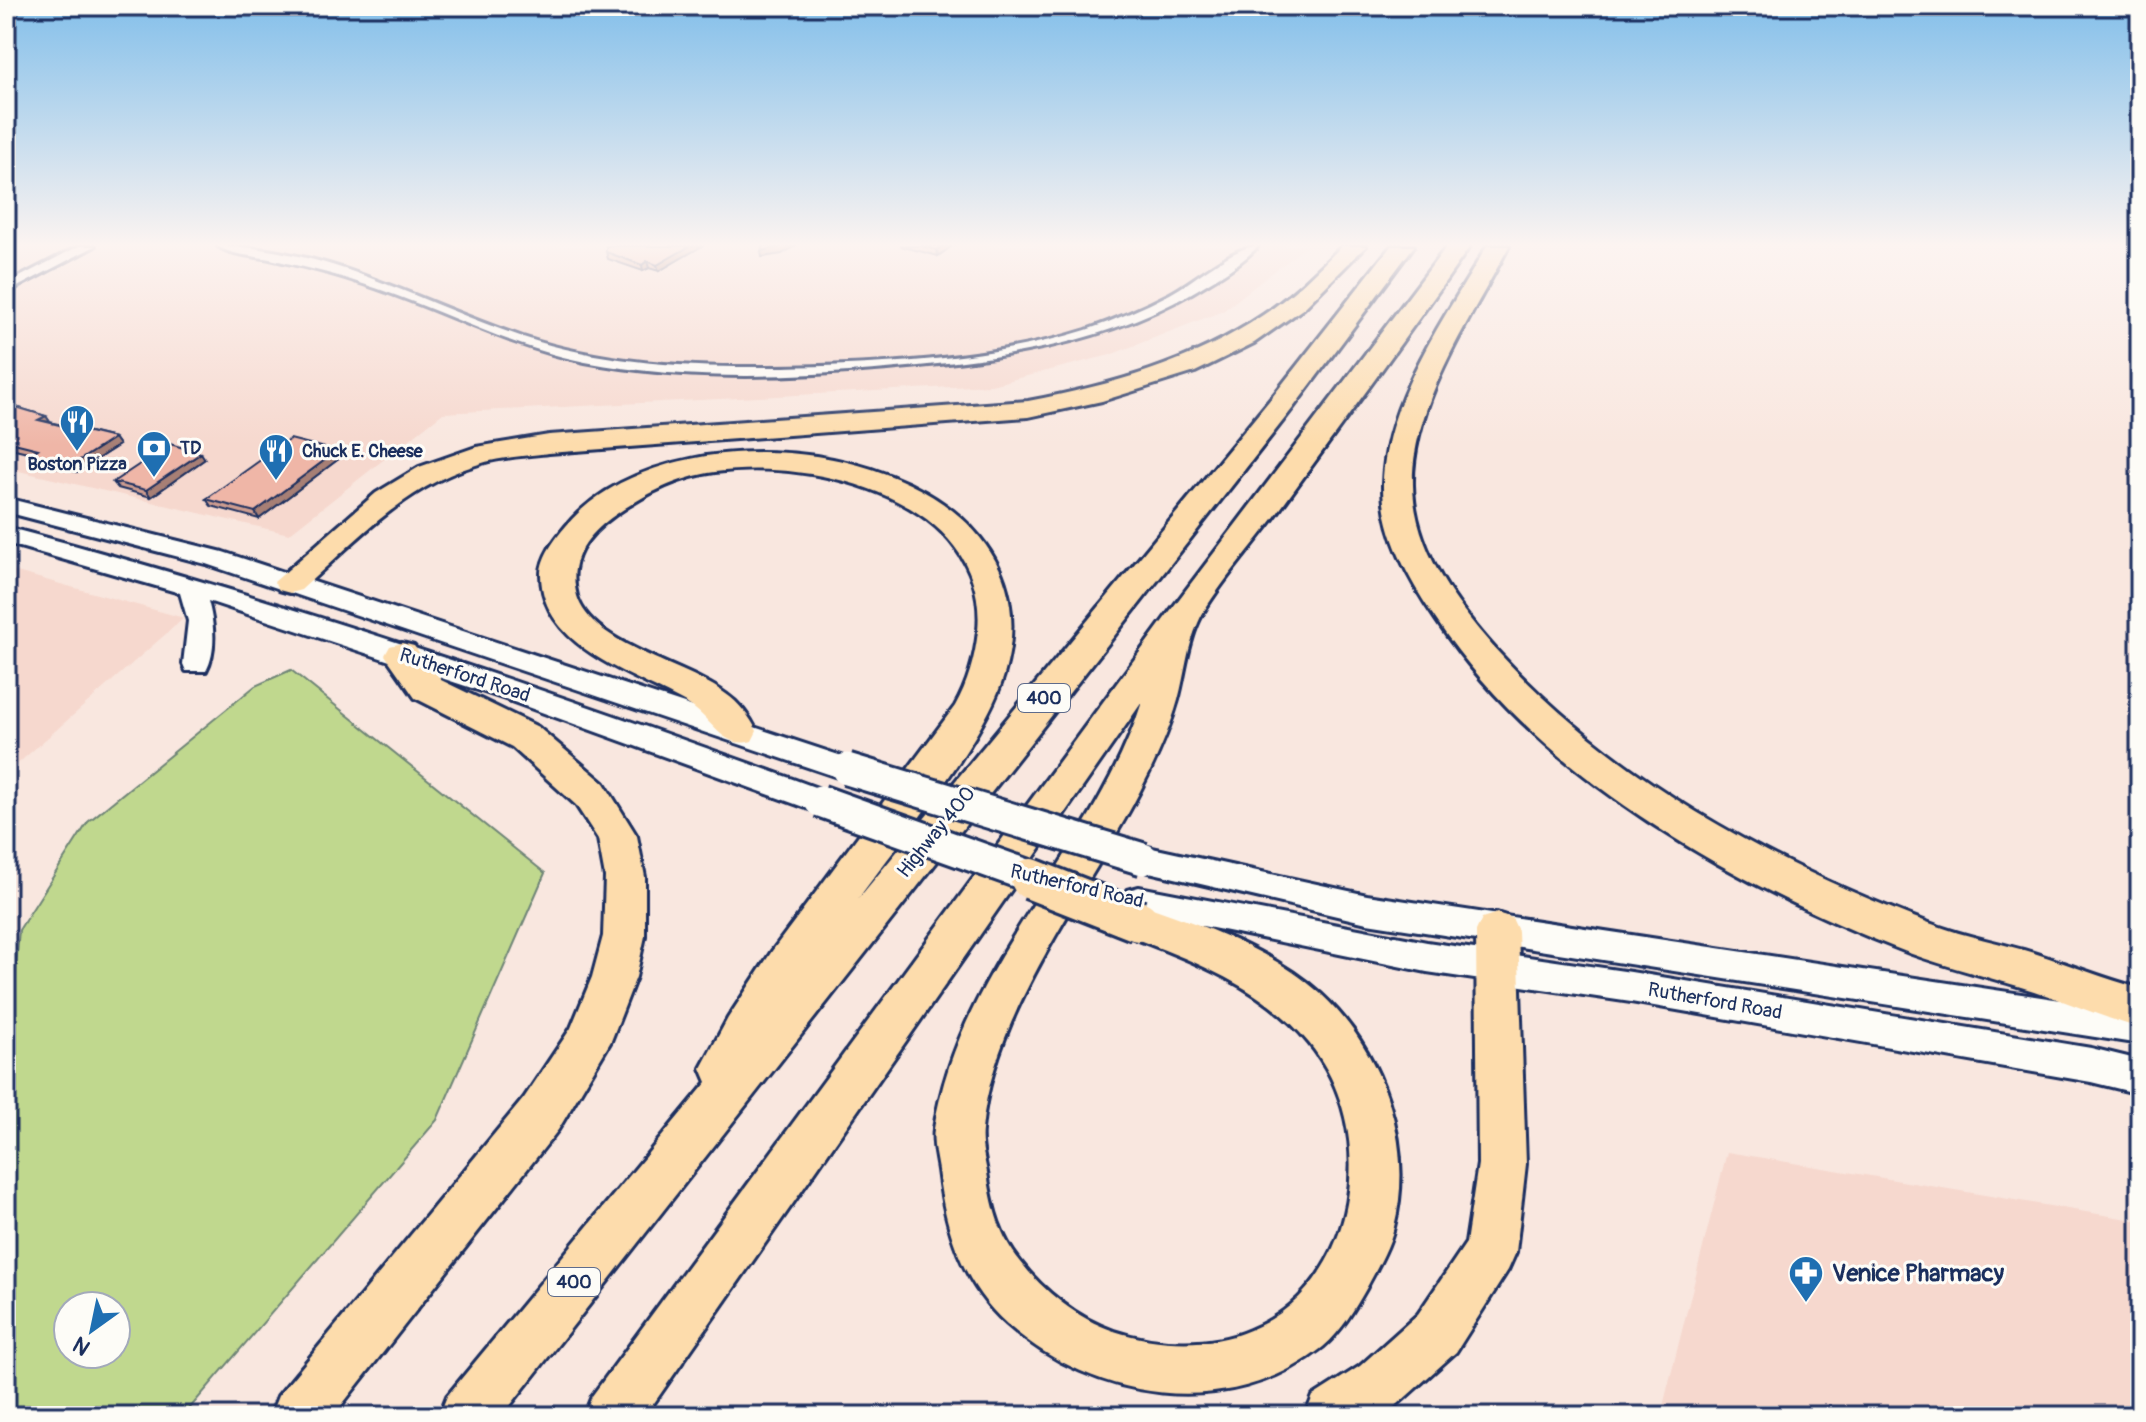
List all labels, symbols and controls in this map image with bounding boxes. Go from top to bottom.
restaurant icon: Boston Pizza [58,403,96,453]
bank icon: TD [135,429,173,479]
restaurant icon: Chuck E. Cheese [257,432,295,482]
place label: TD [179,437,201,460]
place label: Chuck E. Cheese [302,440,424,463]
place label: Boston Pizza [28,453,127,476]
street label: Rutherford Road [396,642,534,708]
road number: 400 [1018,684,1070,712]
street label: Highway 400 [892,781,980,883]
street label: Rutherford Road [1008,859,1146,913]
street label: Rutherford Road [1646,977,1784,1025]
pharmacy icon: Venice Pharmacy [1787,1254,1825,1304]
place label: Venice Pharmacy [1832,1259,2005,1288]
road number: 400 [548,1268,600,1296]
north arrow [52,1290,132,1370]
text: N [68,1330,96,1362]

